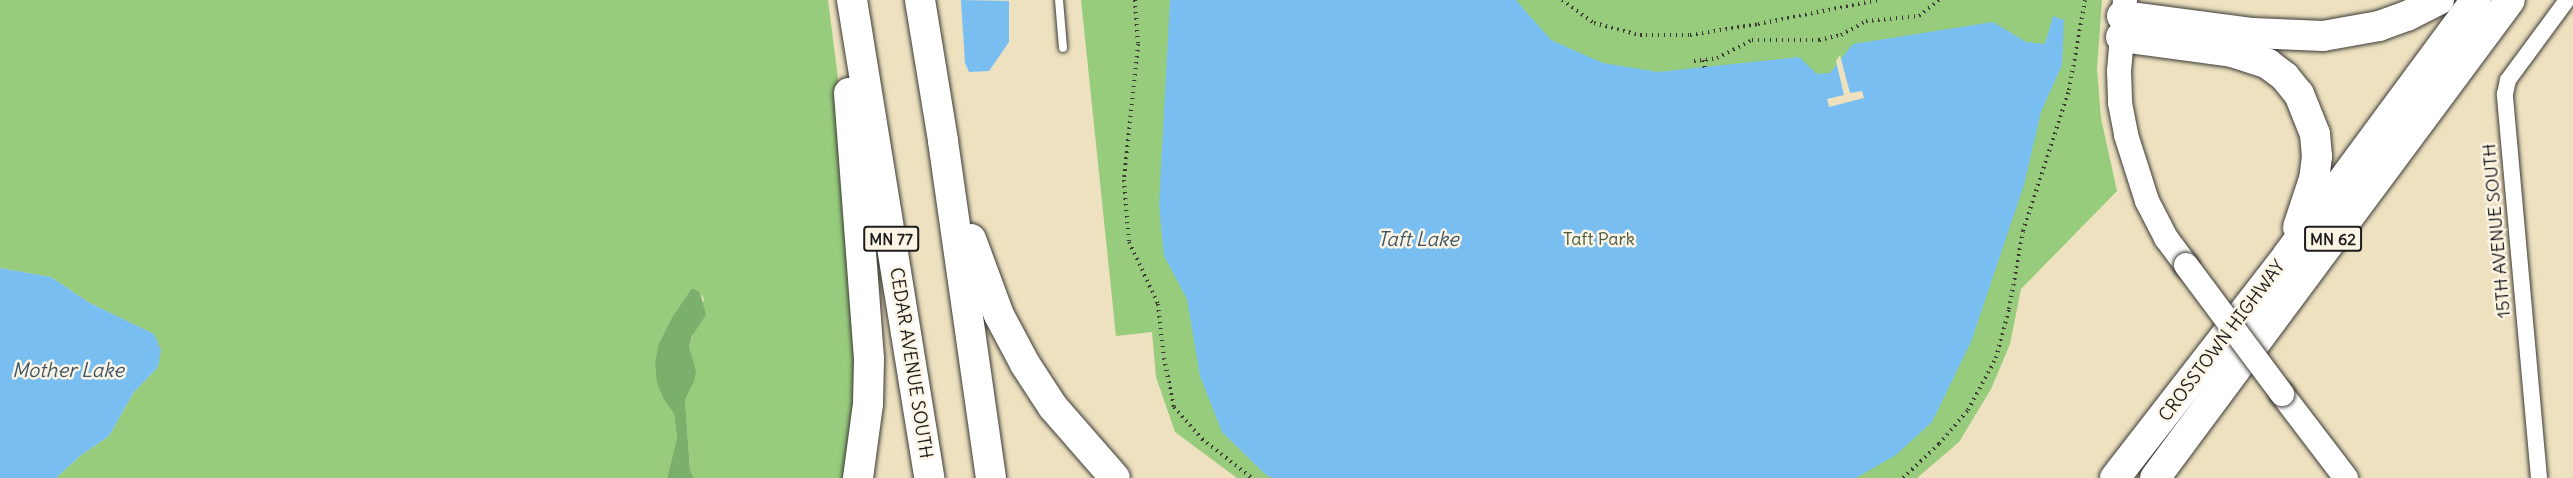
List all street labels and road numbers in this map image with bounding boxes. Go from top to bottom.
street label: 15TH AVENUE SOUTH [2479,143,2515,319]
road number: MN 77 [862,226,920,252]
road number: MN 62 [2303,226,2363,252]
street label: CROSSTOWN HIGHWAY [2154,256,2290,426]
street label: CEDAR AVENUE SOUTH [885,266,937,460]

